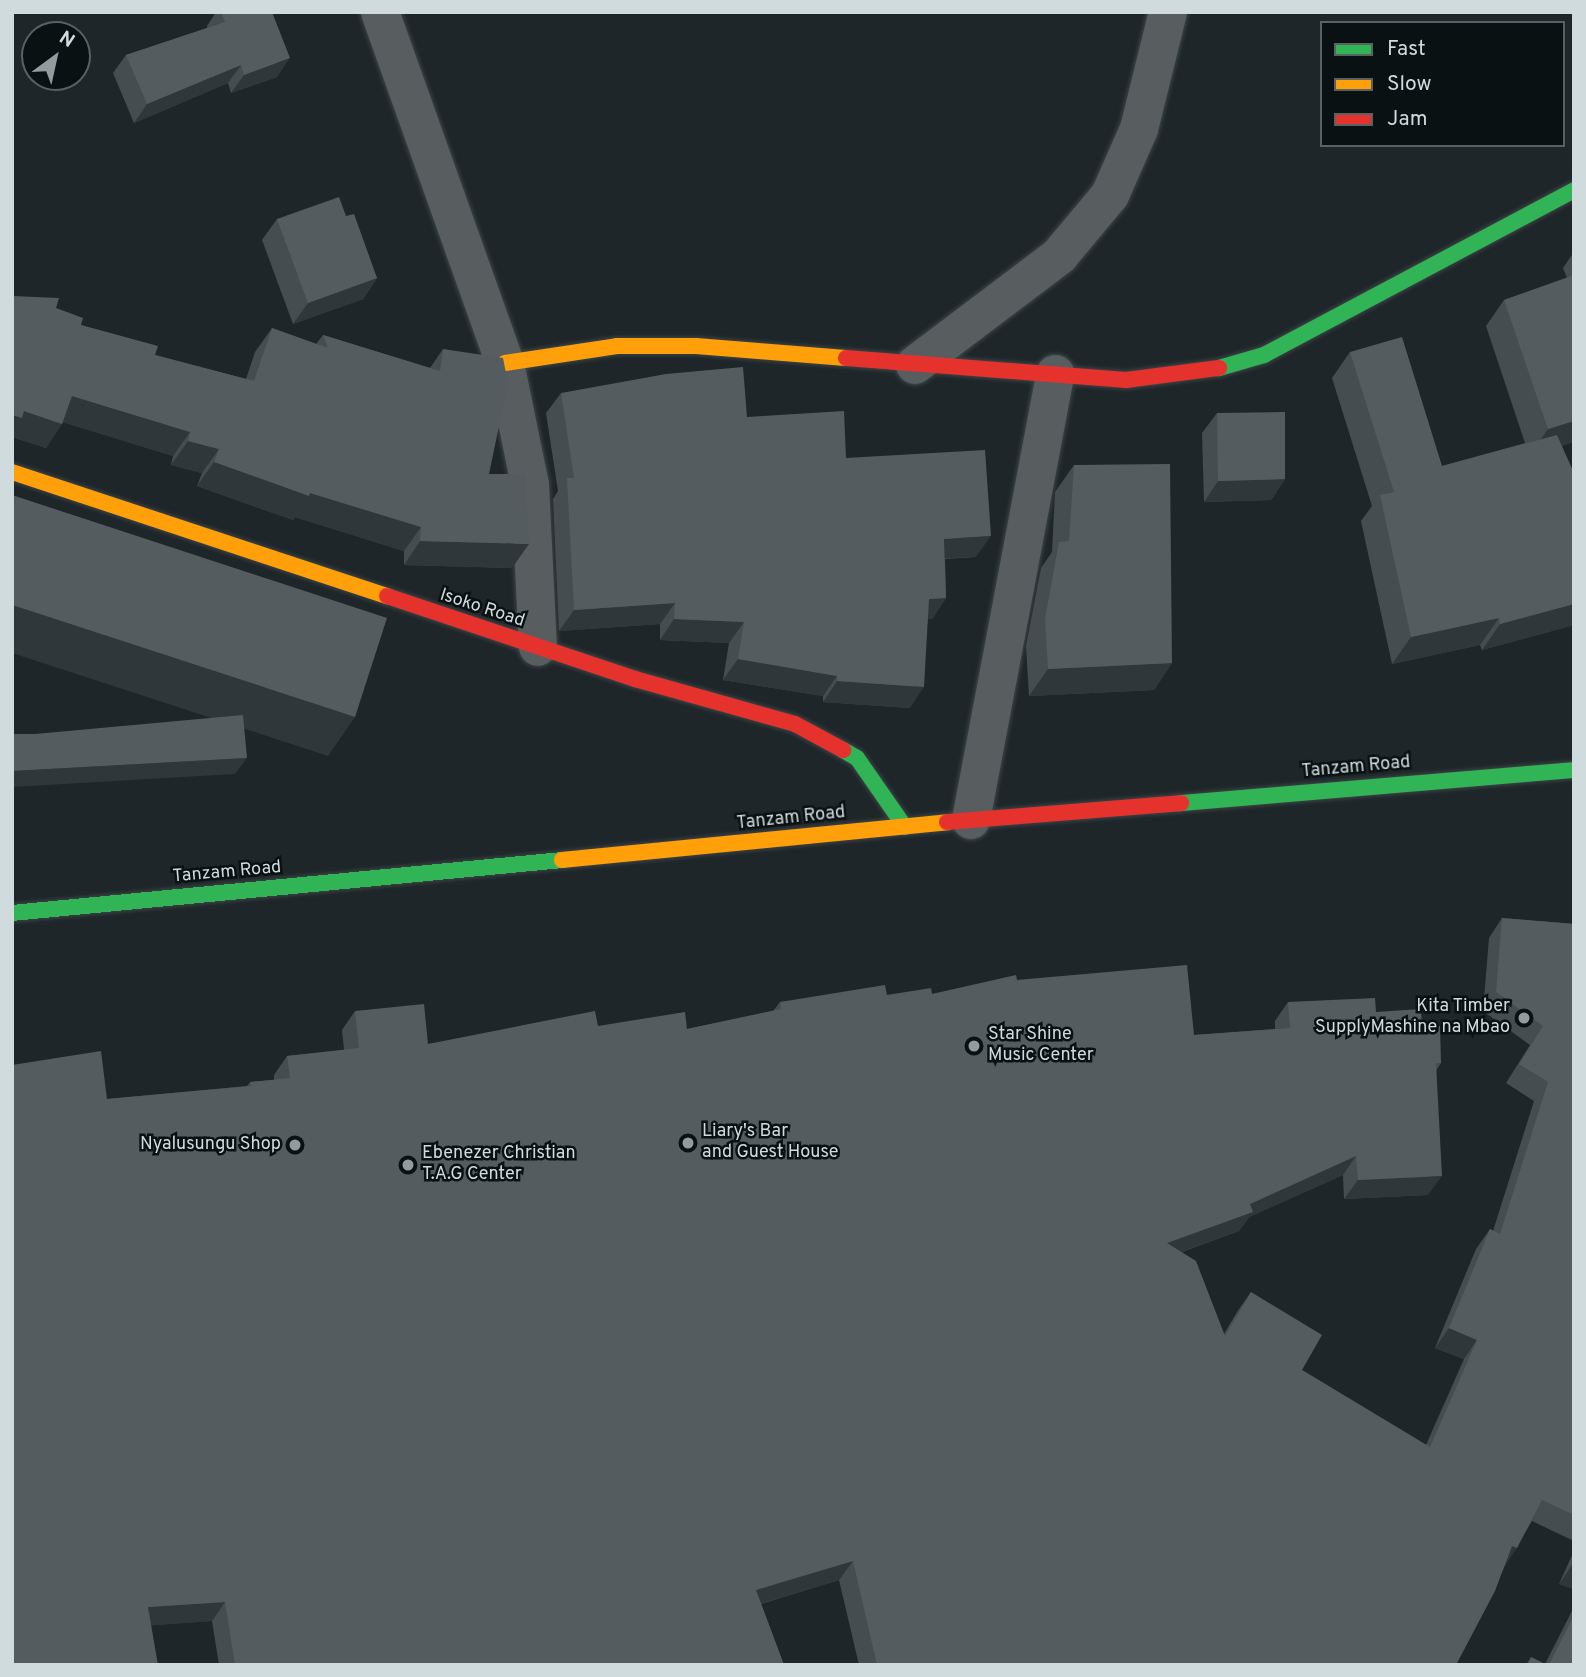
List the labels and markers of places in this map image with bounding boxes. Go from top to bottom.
place label: Kita Timber SupplyMashine na Mbao [1315,997,1510,1040]
marker: Kita Timber SupplyMashine na Mbao [1516,1010,1532,1026]
place label: Star Shine Music Center [988,1025,1094,1068]
marker: Star Shine Music Center [966,1038,982,1054]
place label: Liary's Bar and Guest House [702,1122,838,1164]
place label: Nyalusungu Shop [140,1134,281,1156]
marker: Liary's Bar and Guest House [680,1135,696,1151]
marker: Nyalusungu Shop [287,1137,303,1153]
place label: Ebenezer Christian T.A.G Center [422,1144,576,1186]
marker: Ebenezer Christian T.A.G Center [400,1157,416,1173]

